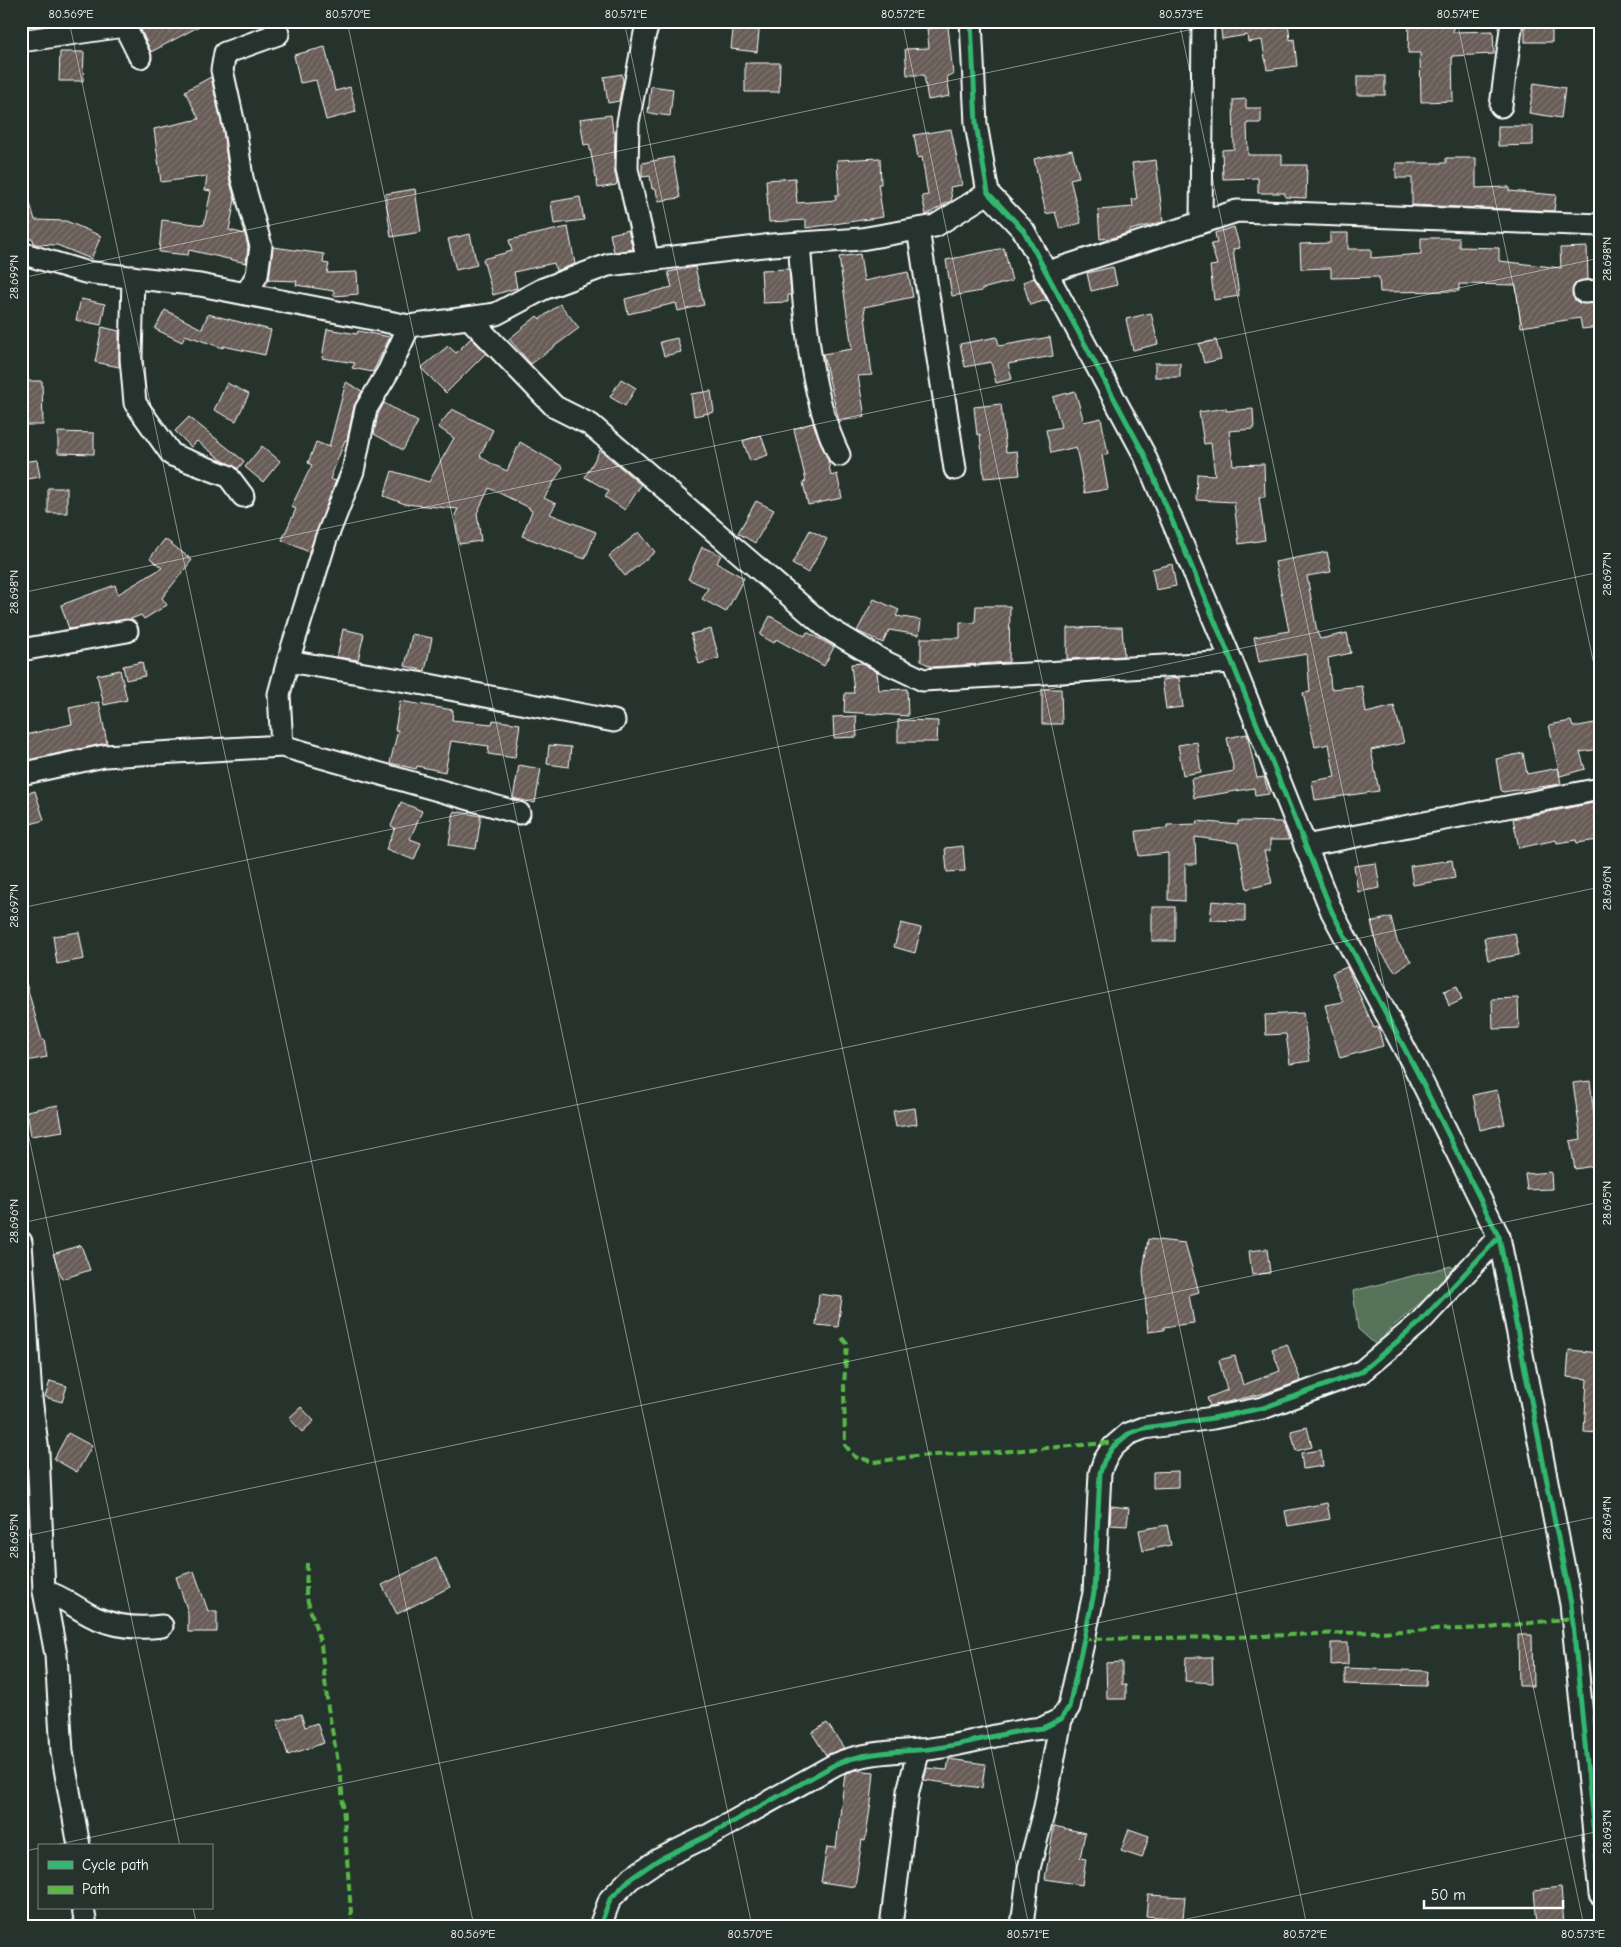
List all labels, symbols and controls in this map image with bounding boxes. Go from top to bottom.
text: 80.569°E [49,7,93,21]
text: 80.570°E [325,7,371,21]
text: 80.571°E [605,7,647,21]
text: 80.572°E [881,7,925,21]
text: 80.573°E [1159,7,1203,21]
text: 80.574°E [1437,7,1479,21]
text: 28.698°N [1600,237,1614,281]
text: 28.699°N [7,255,21,299]
text: 28.697°N [1600,552,1614,596]
text: 28.698°N [7,570,21,614]
text: 28.696°N [1600,866,1614,910]
text: 28.697°N [7,884,21,928]
text: 28.695°N [1600,1181,1614,1225]
text: 28.696°N [7,1199,21,1243]
text: 28.694°N [1600,1496,1614,1540]
text: 28.695°N [7,1514,21,1558]
text: 28.693°N [1600,1810,1614,1854]
legend [38,1844,212,1910]
text: Cycle path [82,1856,149,1874]
scale bar [1424,1877,1562,1909]
text: Path [82,1880,110,1898]
text: 50 m [1431,1886,1466,1904]
text: 80.569°E [451,1927,495,1941]
text: 80.570°E [727,1927,773,1941]
text: 80.571°E [1007,1927,1049,1941]
text: 80.572°E [1283,1927,1327,1941]
text: 80.573°E [1561,1927,1605,1941]

